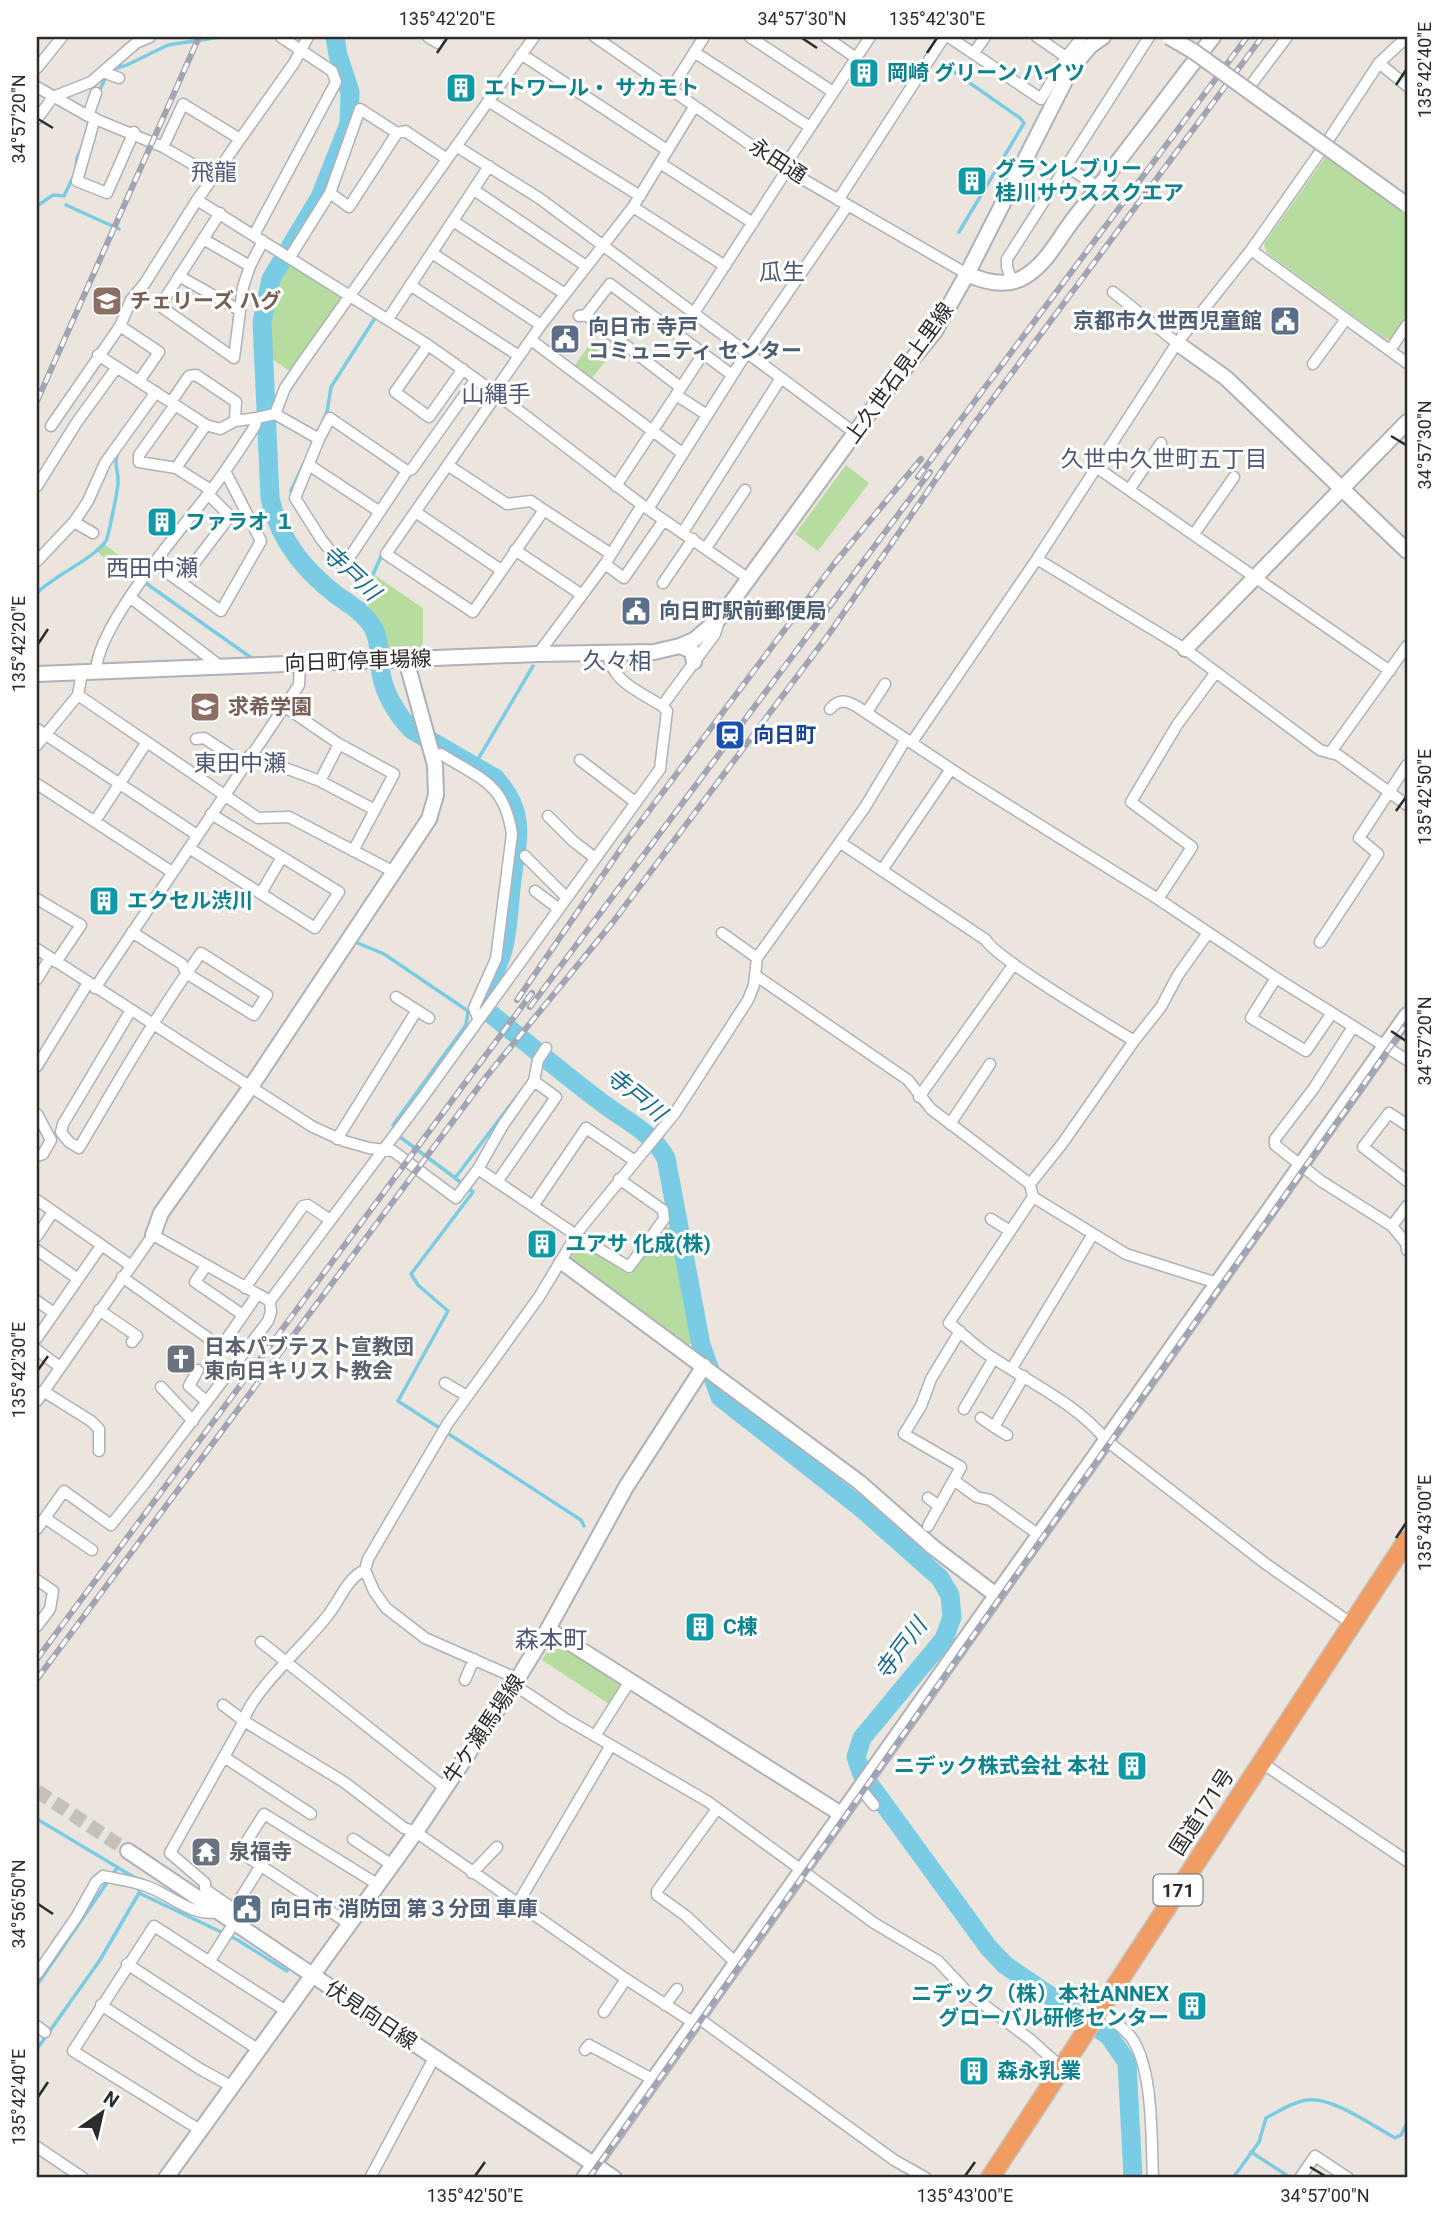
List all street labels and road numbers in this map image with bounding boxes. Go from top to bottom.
street label: 永田通 [745,134,811,188]
street label: 上久世石見上里線 [840,298,958,448]
street label: 向日町停車場線 [284,646,432,676]
street label: 牛ケ瀬馬場線 [439,1670,529,1788]
street label: 国道171号 [1165,1764,1239,1860]
road number: 171 [1154,1874,1202,1906]
street label: 伏見向日線 [321,1976,421,2054]

